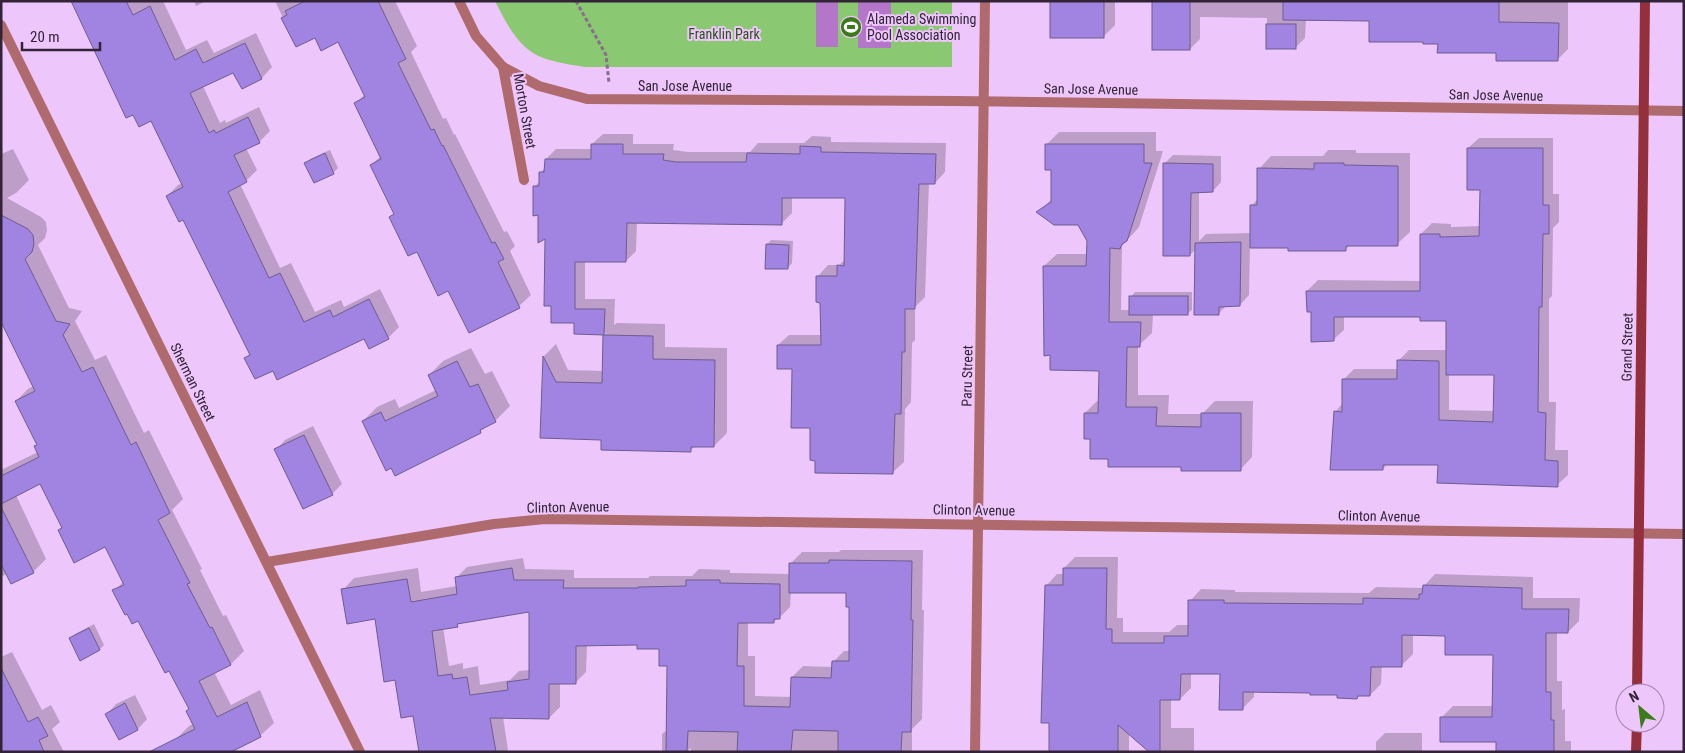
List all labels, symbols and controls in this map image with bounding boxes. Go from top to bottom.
place label: Alameda Swimming Pool Association [867,11,977,43]
sports icon: Alameda Swimming Pool Association [839,15,863,39]
scale bar [22,20,100,52]
park label: Franklin Park [688,26,761,42]
text: 20 m [30,28,60,46]
street label: Morton Street [511,72,539,150]
street label: San Jose Avenue [638,78,733,94]
street label: San Jose Avenue [1044,80,1139,98]
street label: San Jose Avenue [1449,86,1544,104]
street label: Grand Street [1618,313,1636,381]
street label: Sherman Street [167,340,219,424]
street label: Paru Street [958,345,976,407]
street label: Clinton Avenue [527,498,610,516]
street label: Clinton Avenue [933,501,1016,519]
street label: Clinton Avenue [1338,507,1421,525]
north arrow [1615,683,1665,733]
text: N [1626,687,1641,706]

